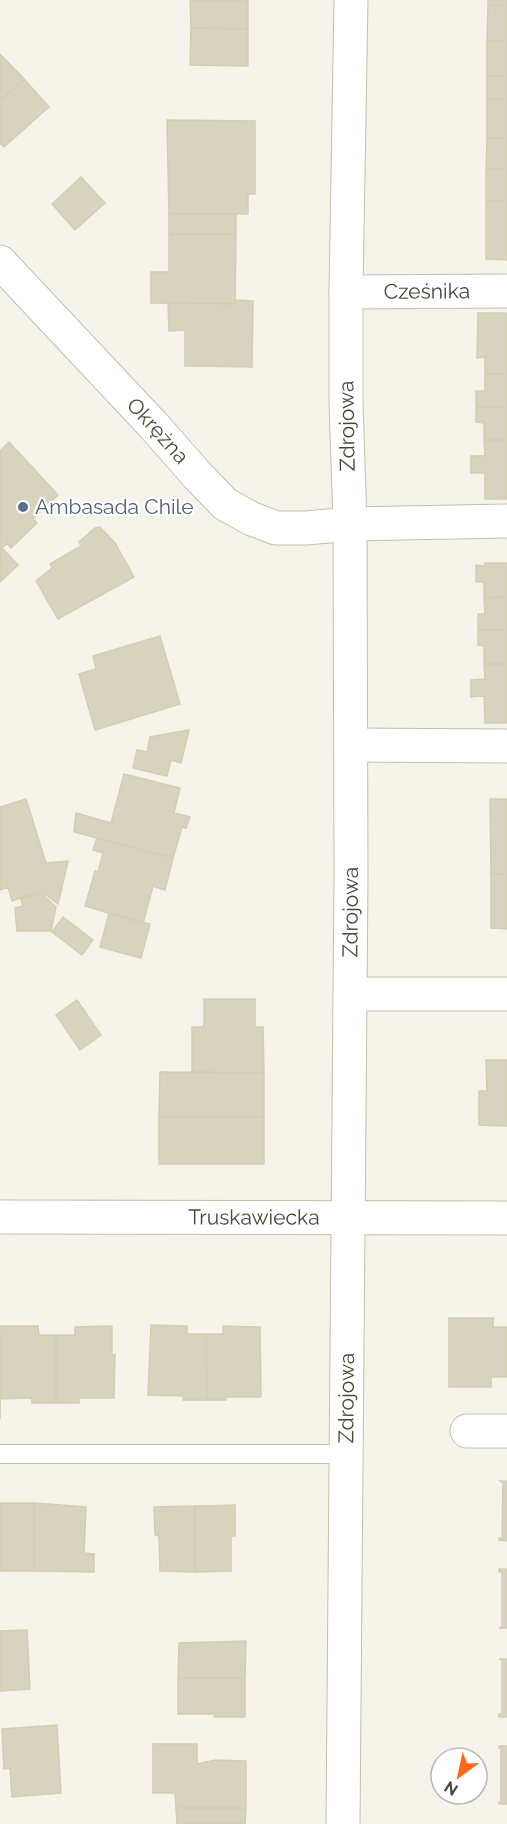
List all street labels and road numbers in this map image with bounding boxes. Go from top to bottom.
street label: Cześnika [384,278,470,304]
street label: Zdrojowa [333,381,360,471]
street label: Okrężna [122,392,194,469]
street label: Zdrojowa [337,867,363,957]
street label: Truskawiecka [188,1204,320,1230]
street label: Zdrojowa [333,1353,359,1443]

